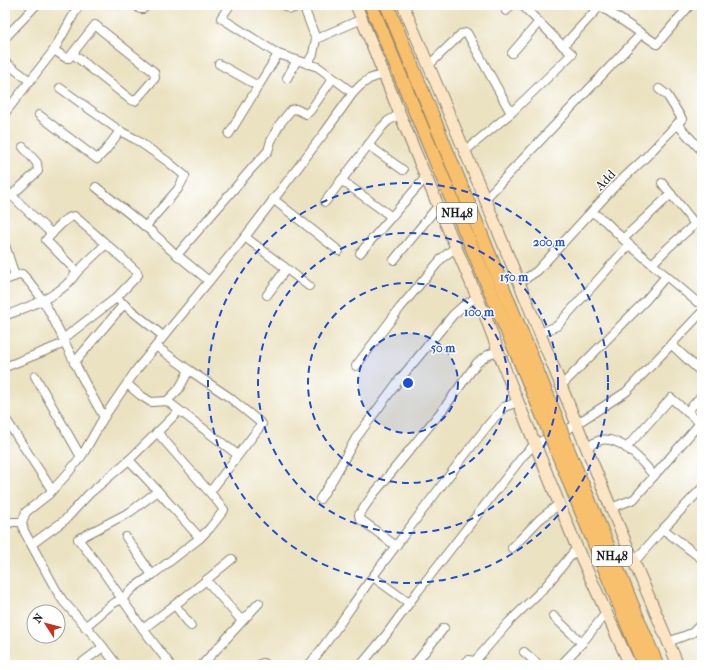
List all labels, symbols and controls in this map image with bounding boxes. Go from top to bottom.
street label: Add [591,166,619,194]
road number: NH48 [437,203,477,223]
text: 200 m [533,235,566,249]
text: 150 m [500,270,529,284]
text: 100 m [464,305,495,319]
text: 50 m [431,341,456,355]
centre of rings [401,376,415,390]
road number: NH48 [592,546,632,566]
north arrow [26,604,66,644]
text: N [31,611,46,626]

